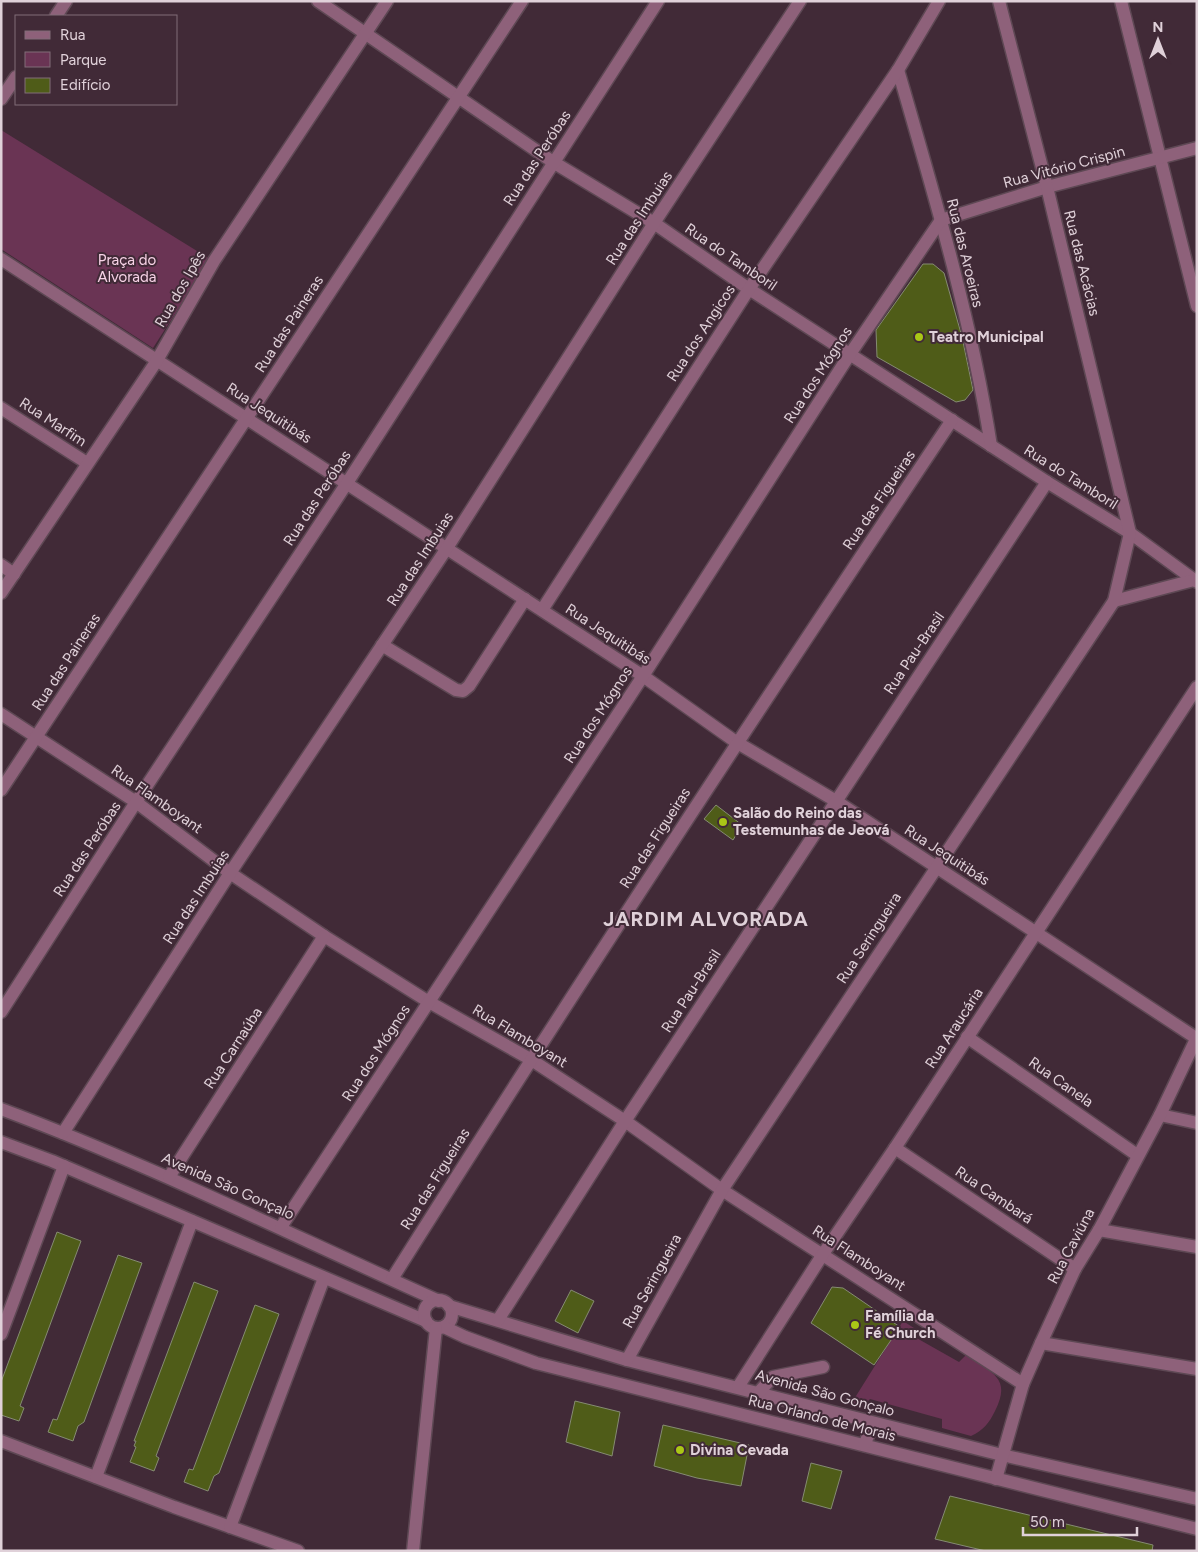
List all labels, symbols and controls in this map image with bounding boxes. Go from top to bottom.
legend [15,15,178,105]
north arrow [1133,15,1183,65]
text: N [1153,19,1163,36]
text: Rua [60,26,85,44]
text: Parque [60,51,107,69]
text: Edifício [60,76,111,94]
street label: Rua das Peróbas [499,107,575,209]
street label: Rua Vitório Crispin [1001,142,1127,192]
street label: Rua das Imbuias [602,168,676,268]
street label: Rua das Aroeiras [943,197,987,309]
street label: Rua das Acácias [1060,208,1104,318]
street label: Rua do Tamboril [681,220,781,294]
street label: Rua dos Ipês [151,248,209,330]
park label: Praça do Alvorada [98,251,156,286]
street label: Rua das Paineras [251,272,327,376]
street label: Rua dos Angicos [663,281,739,385]
street label: Rua dos Mógnos [780,323,856,427]
place label: Teatro Municipal [929,328,1044,346]
marker: Teatro Municipal [913,331,925,343]
street label: Rua Jequitibás [223,379,315,447]
street label: Rua Marfim [16,394,90,450]
street label: Rua do Tamboril [1021,441,1121,513]
street label: Rua das Peróbas [279,447,355,549]
street label: Rua das Figueiras [839,447,919,553]
street label: Rua das Imbuias [383,509,457,609]
street label: Rua Jequitibás [562,600,654,668]
street label: Rua Pau-Brasil [880,608,948,698]
street label: Rua das Paineras [28,610,104,714]
street label: Rua dos Mógnos [560,663,636,767]
street label: Rua Flamboyant [108,761,207,837]
street label: Rua das Figueiras [616,784,694,892]
street label: Rua das Peróbas [49,798,125,900]
place label: Salão do Reino das Testemunhas de Jeová [733,804,889,839]
marker: Salão do Reino das Testemunhas de Jeová [717,816,729,828]
street label: Rua Jequitibás [901,821,993,889]
street label: Rua das Imbuias [159,847,233,947]
street label: Rua Seringueira [833,889,905,987]
district label: JARDIM ALVORADA [603,907,809,931]
street label: Rua Pau-Brasil [657,946,725,1036]
street label: Rua Araucária [921,984,987,1072]
street label: Rua dos Mógnos [338,1001,414,1105]
street label: Rua Flamboyant [469,1001,571,1072]
street label: Rua Carnaúba [200,1004,266,1092]
street label: Rua Canela [1025,1053,1097,1111]
street label: Rua das Figueiras [397,1125,473,1233]
street label: Avenida São Gonçalo [159,1149,297,1223]
street label: Rua Cambará [952,1163,1036,1227]
street label: Rua Caviúna [1044,1205,1098,1287]
street label: Rua Flamboyant [809,1221,909,1295]
street label: Rua Seringueira [619,1231,685,1331]
place label: Família da Fé Church [865,1307,936,1342]
marker: Família da Fé Church [849,1319,861,1331]
street label: Avenida São Gonçalo [753,1366,897,1420]
street label: Rua Orlando de Morais [746,1391,898,1445]
place label: Divina Cevada [690,1441,789,1459]
marker: Divina Cevada [674,1444,686,1456]
scale bar [1023,1504,1137,1536]
text: 50 m [1030,1513,1065,1531]

